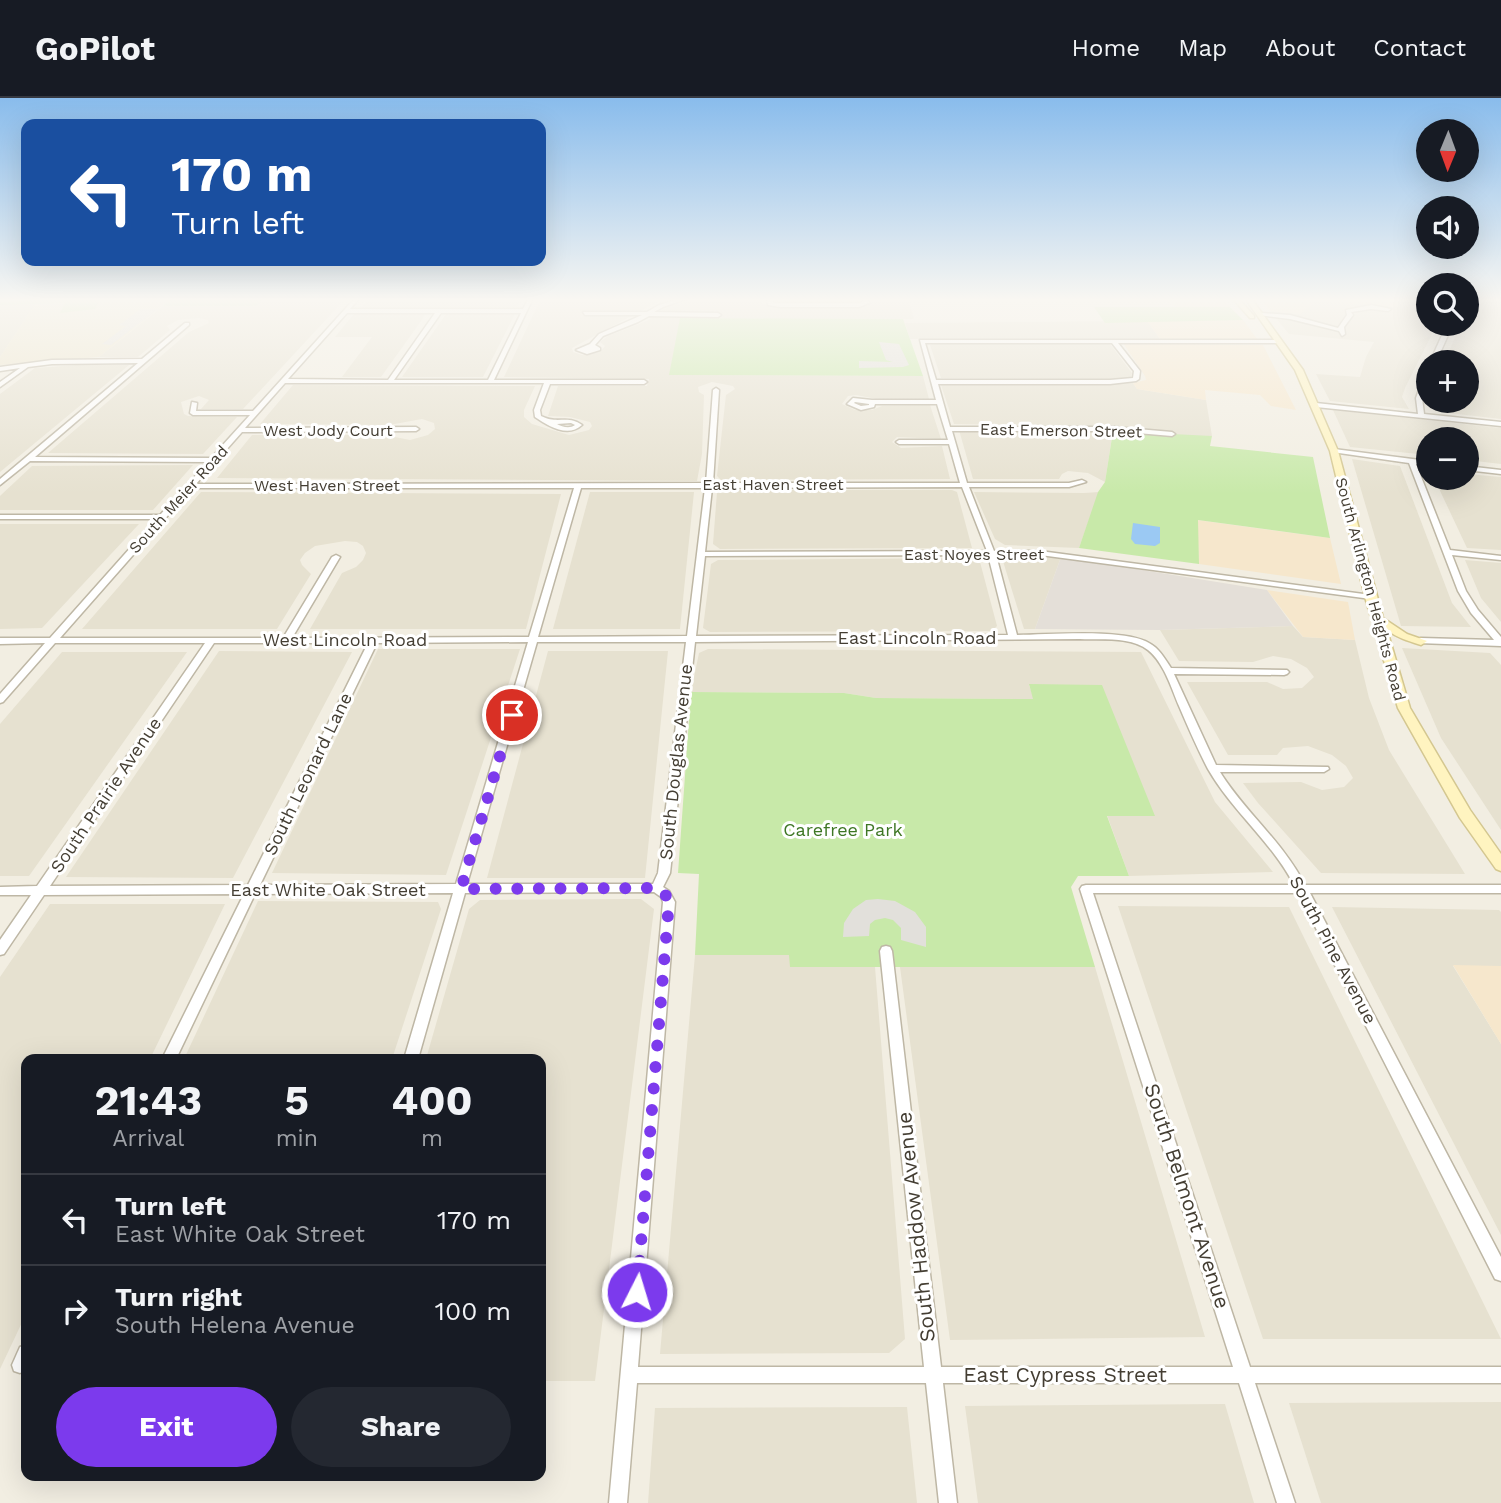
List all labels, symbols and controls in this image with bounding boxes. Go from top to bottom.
text: GoPilot [35,29,155,68]
text: Home [1072,34,1140,62]
text: Map [1178,34,1227,62]
text: About [1265,34,1335,62]
text: Contact [1373,34,1466,62]
north arrow [1416,119,1479,182]
map controls [1416,119,1479,490]
text: 170 m [171,145,312,203]
icon: left [56,147,147,238]
button: sound [1416,196,1479,259]
text: Turn left [171,204,304,242]
button: search [1416,273,1479,336]
button: + [1416,350,1479,413]
street label: East Emerson Street [980,420,1143,441]
street label: West Jody Court [263,421,393,440]
button: − [1416,427,1479,490]
street label: South Meier Road [125,441,232,557]
street label: East Haven Street [702,475,844,494]
street label: South Arlington Heights Road [1332,475,1410,703]
street label: West Haven Street [254,476,400,495]
street label: East Noyes Street [904,545,1044,564]
street label: East Lincoln Road [837,627,997,648]
street label: West Lincoln Road [263,629,427,650]
street label: South Douglas Avenue [655,663,696,861]
pin [482,685,542,745]
street label: South Leonard Lane [259,689,356,858]
icon: arrive [493,696,531,734]
street label: South Prairie Avenue [46,713,165,876]
park label: Carefree Park [783,819,903,840]
street label: South Pine Avenue [1286,872,1381,1027]
street label: East White Oak Street [230,879,426,900]
text: 21:43 [94,1076,202,1125]
text: 5 [285,1076,309,1125]
text: 400 [391,1076,473,1125]
street label: South Belmont Avenue [1139,1080,1236,1312]
street label: South Haddow Avenue [891,1111,940,1343]
text: Arrival [112,1125,184,1152]
text: min [276,1125,318,1152]
text: m [421,1125,443,1152]
text: Turn left [115,1191,226,1221]
icon: left [56,1201,94,1239]
text: 170 m [437,1205,511,1235]
text: East White Oak Street [115,1221,365,1248]
position arrow [600,1255,674,1329]
text: Turn right [115,1282,242,1312]
icon: right [56,1292,94,1330]
text: 100 m [435,1296,511,1326]
text: South Helena Avenue [115,1312,355,1339]
street label: East Cypress Street [963,1362,1167,1387]
button: Exit [56,1387,277,1467]
button: Share [291,1387,511,1467]

